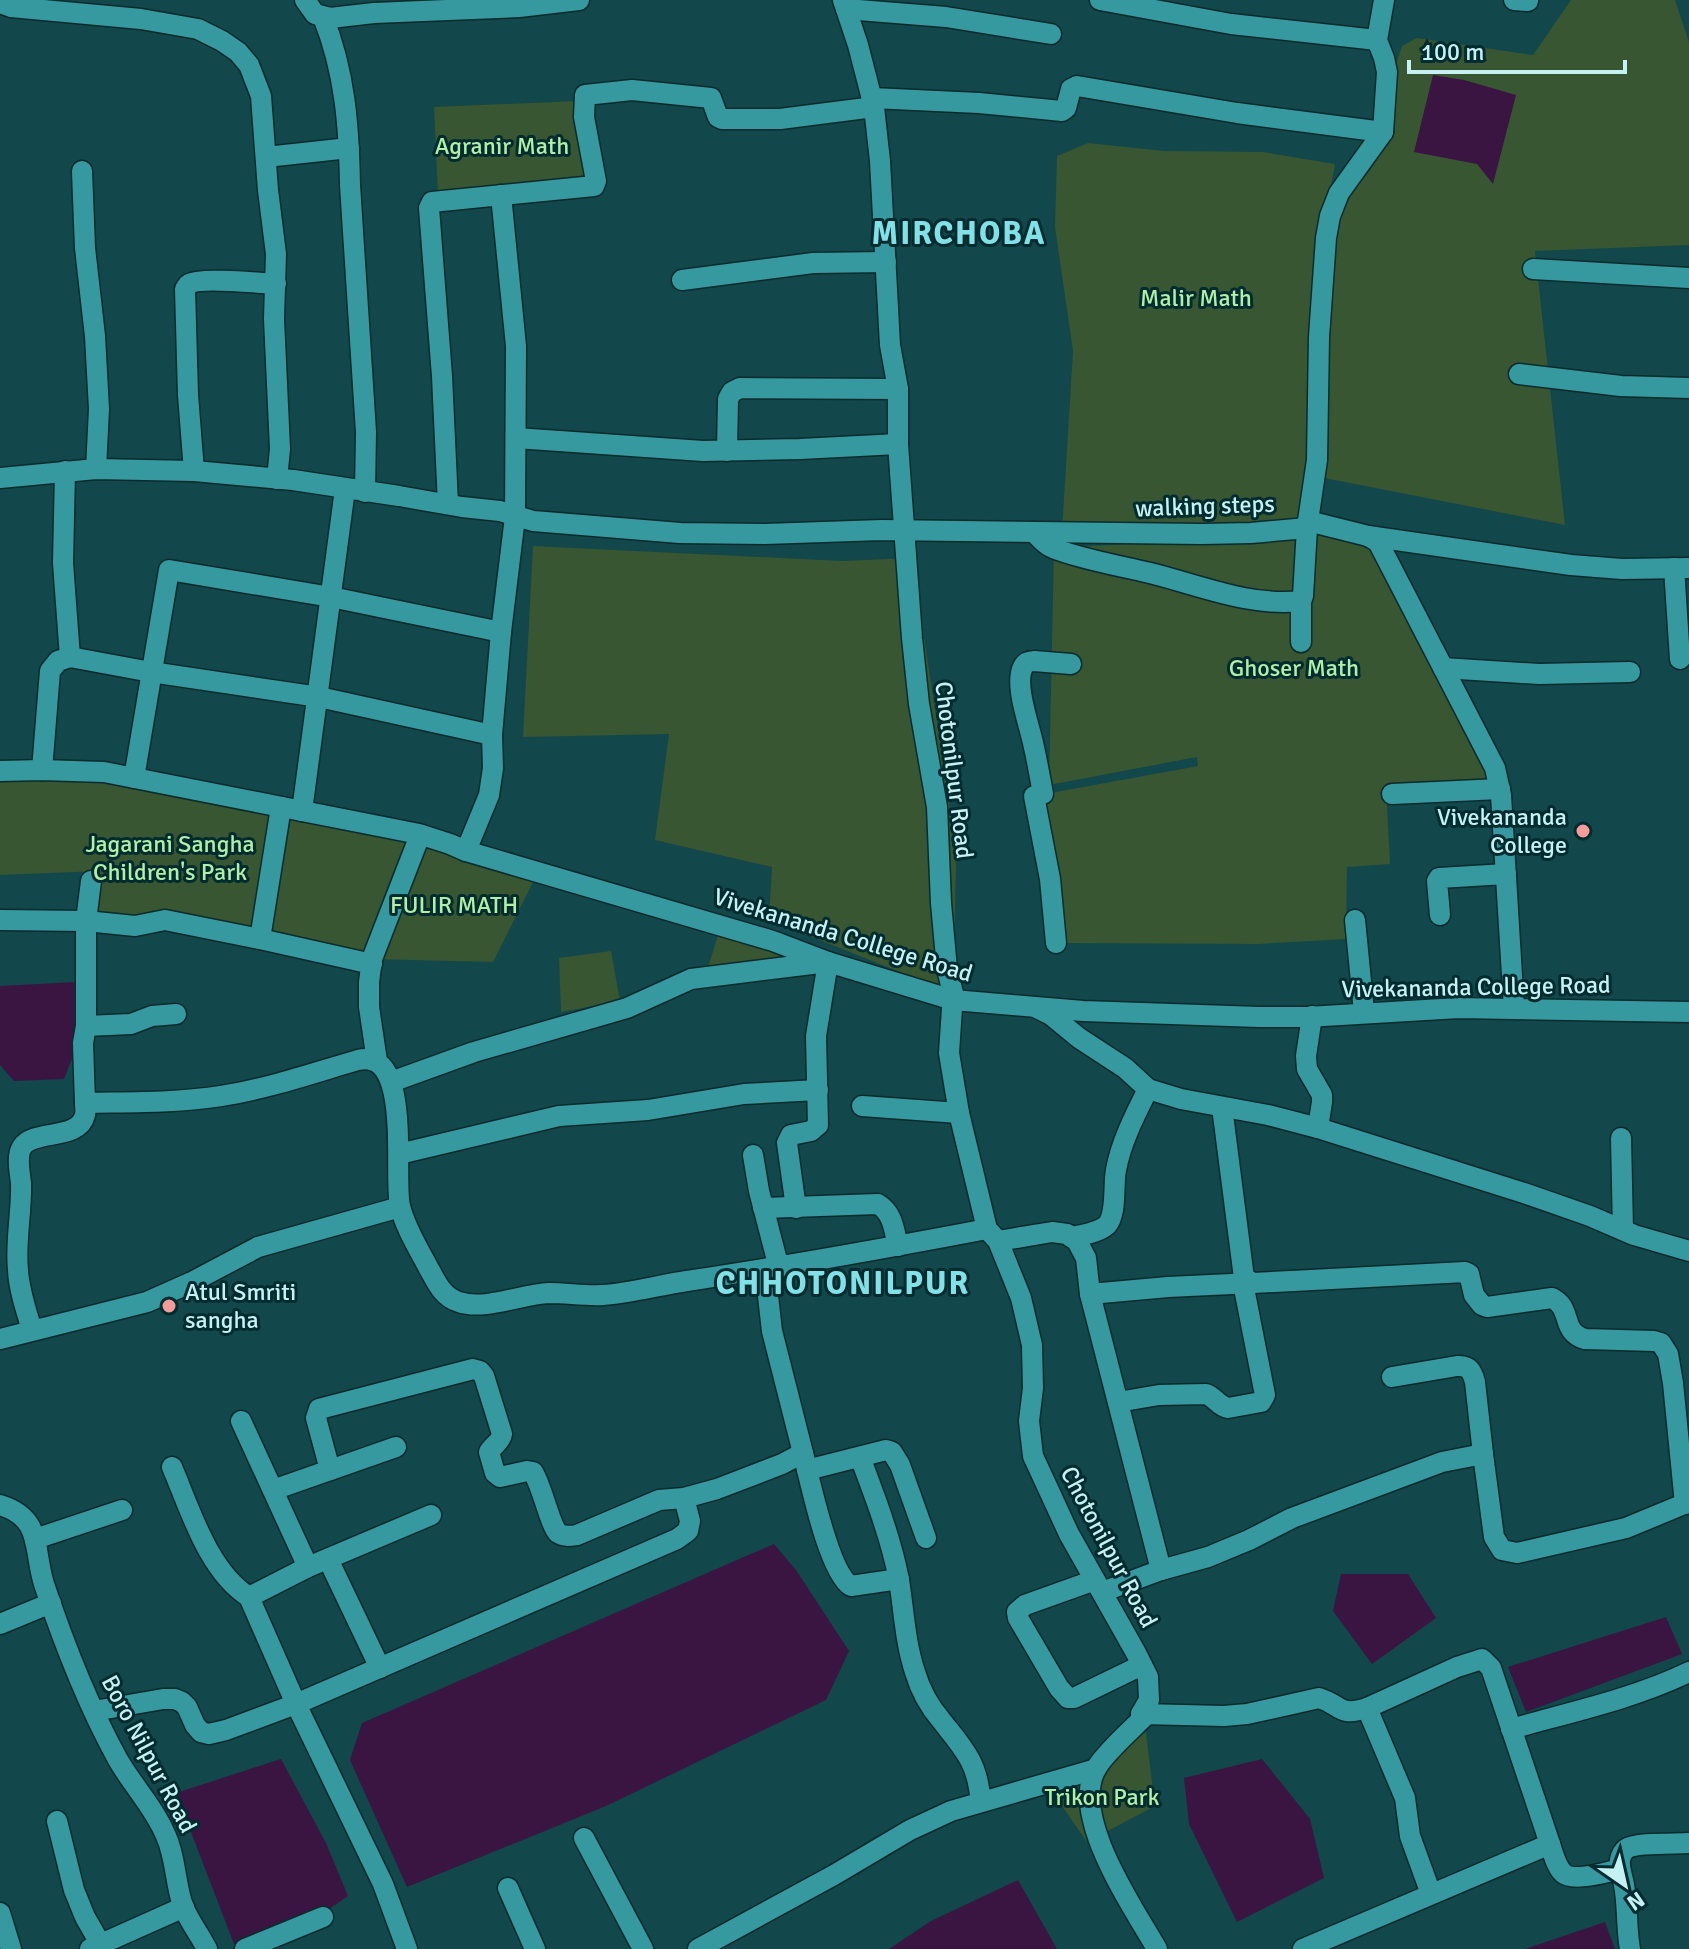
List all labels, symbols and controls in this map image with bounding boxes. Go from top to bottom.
scale bar [1409,24,1625,74]
text: 100 m [1421,37,1484,67]
park label: Agranir Math [435,131,569,161]
district label: MIRCHOBA [872,214,1046,253]
park label: Malir Math [1140,283,1252,313]
street label: walking steps [1135,489,1275,523]
park label: Ghoser Math [1229,653,1359,683]
street label: Chotonilpur Road [928,680,980,860]
place label: Vivekananda College [1437,802,1567,860]
marker: Vivekananda College [1574,822,1592,840]
park label: Jagarani Sangha Children's Park [85,829,255,887]
street label: Vivekananda College Road [710,881,976,989]
park label: FULIR MATH [390,890,518,920]
street label: Vivekananda College Road [1341,970,1611,1004]
district label: CHHOTONILPUR [716,1264,970,1303]
place label: Atul Smriti sangha [185,1277,296,1335]
marker: Atul Smriti sangha [160,1297,178,1315]
street label: Chotonilpur Road [1054,1461,1164,1633]
street label: Boro Nilpur Road [95,1670,203,1838]
park label: Trikon Park [1045,1782,1159,1812]
north arrow [1585,1845,1665,1925]
text: N [1622,1886,1650,1917]

